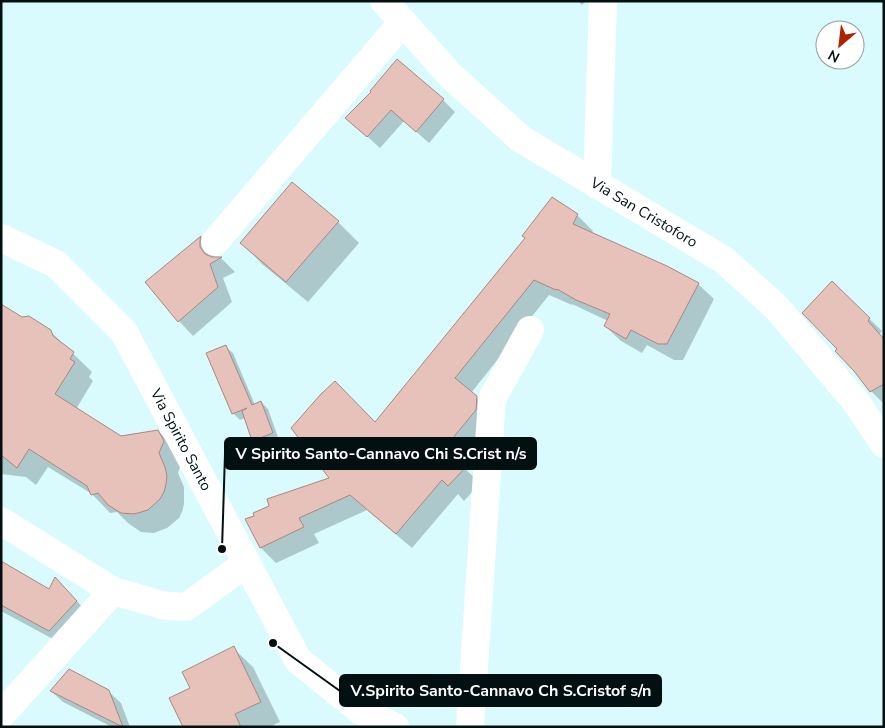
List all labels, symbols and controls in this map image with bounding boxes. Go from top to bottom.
north arrow [815,20,865,70]
text: N [825,45,843,67]
street label: Via San Cristoforo [586,172,701,252]
street label: Via Spirito Santo [145,384,216,494]
callout: V Spirito Santo-Cannavo Chi S.Crist n/s [225,438,536,469]
text: V Spirito Santo-Cannavo Chi S.Crist n/s [234,443,527,465]
callout: V.Spirito Santo-Cannavo Ch S.Cristof s/n [340,675,661,706]
text: V.Spirito Santo-Cannavo Ch S.Cristof s/n [350,680,651,702]

